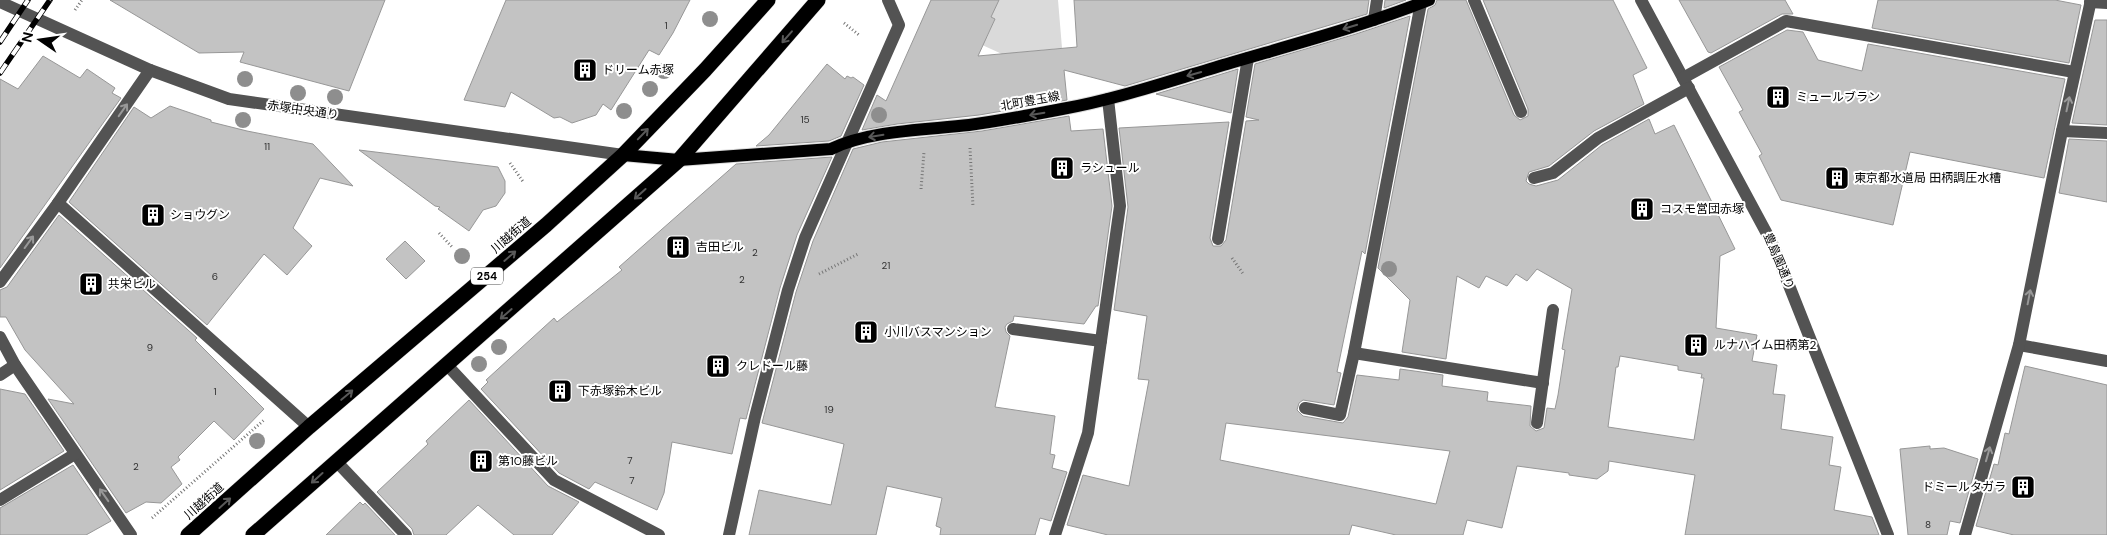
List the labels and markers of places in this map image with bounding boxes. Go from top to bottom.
building icon: ドリーム赤塚 [572,57,598,83]
place label: ドリーム赤塚 [602,62,674,78]
building icon: ミュールブラン [1765,84,1791,110]
place label: ミュールブラン [1796,89,1880,105]
building icon: ラシュール [1049,155,1075,181]
place label: ラシュール [1080,160,1140,176]
building icon: 東京都水道局 田柄調圧水槽 [1824,165,1850,191]
place label: 東京都水道局 田柄調圧水槽 [1854,170,2001,186]
building icon: コスモ営団赤塚 [1629,196,1655,222]
place label: コスモ営団赤塚 [1660,201,1744,217]
building icon: ショウグン [140,202,166,228]
place label: ショウグン [170,207,230,223]
building icon: 吉田ビル [665,234,691,260]
place label: 吉田ビル [696,239,744,255]
building icon: 共栄ビル [78,271,104,297]
place label: 共栄ビル [108,276,156,292]
building icon: 小川バスマンション [853,319,879,345]
place label: 小川バスマンション [884,324,992,340]
building icon: ルナハイム田柄第2 [1683,332,1709,358]
place label: ルナハイム田柄第2 [1714,337,1817,353]
building icon: クレドール藤 [705,353,731,379]
place label: クレドール藤 [736,358,808,374]
building icon: 下赤塚鈴木ビル [547,378,573,404]
place label: 下赤塚鈴木ビル [578,383,662,399]
building icon: 第10藤ビル [468,448,494,474]
place label: 第10藤ビル [498,453,558,469]
building icon: ドミールタガラ [2010,474,2036,500]
place label: ドミールタガラ [1922,479,2006,495]

